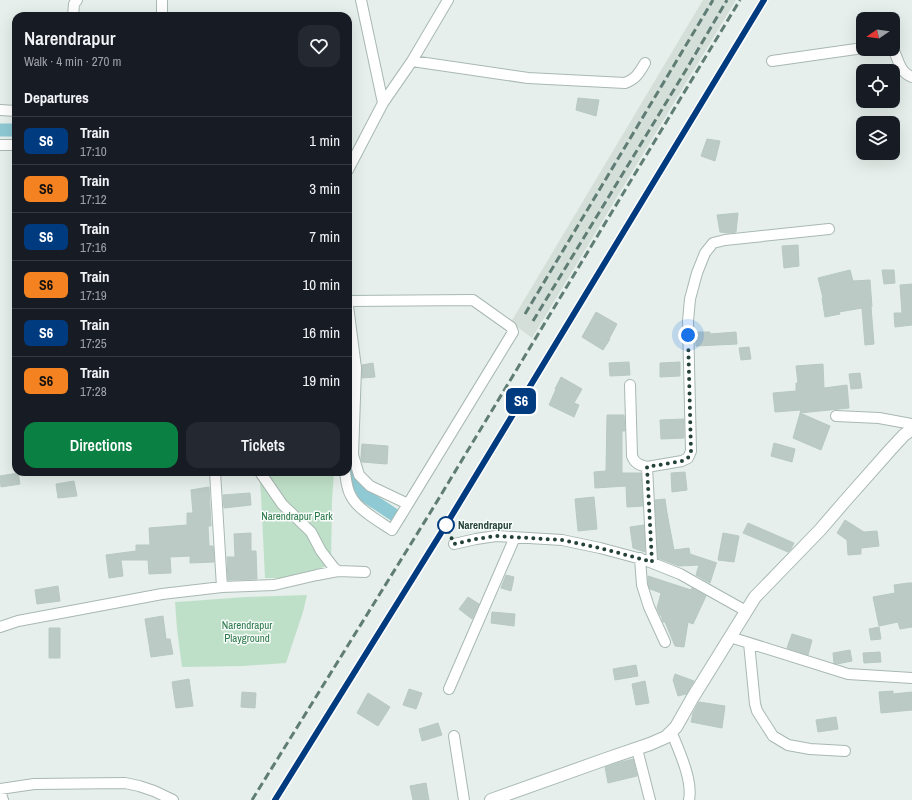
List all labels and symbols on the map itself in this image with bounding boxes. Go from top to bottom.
north arrow [856,12,900,56]
your location [678,325,698,345]
line badge: S6 [503,388,539,414]
park label: Narendrapur Park [261,509,333,523]
marker: Narendrapur [437,516,455,534]
place label: Narendrapur [458,518,513,532]
park label: Narendrapur Playground [222,618,272,645]

